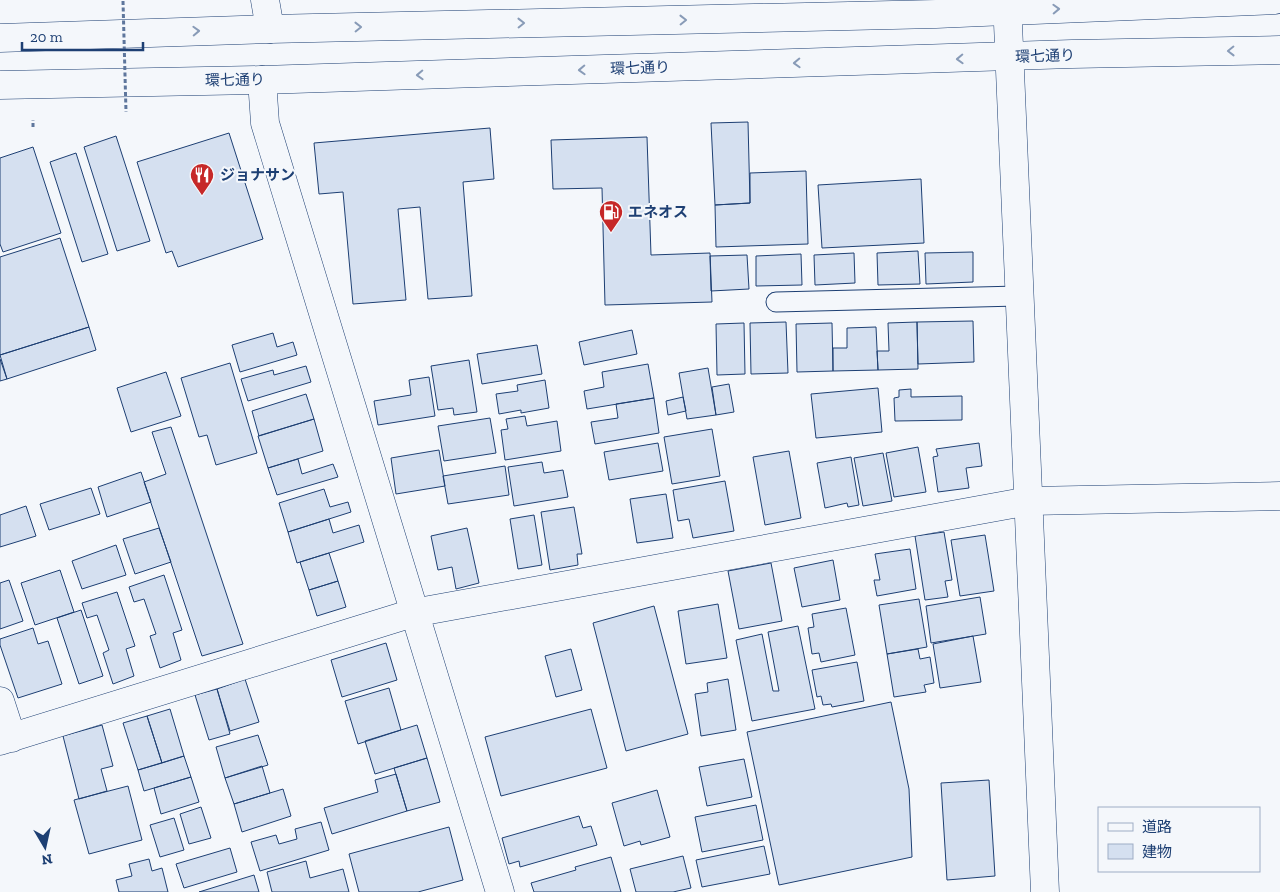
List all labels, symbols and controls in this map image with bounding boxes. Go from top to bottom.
one-way arrow [1052,4,1060,14]
one-way arrow [679,14,687,25]
one-way arrow [517,18,525,28]
scale bar [22,20,144,52]
one-way arrow [354,22,362,32]
one-way arrow [192,26,200,37]
text: 20 m [30,28,63,46]
street label: 環七通り [1015,46,1075,66]
one-way arrow [1227,46,1235,56]
one-way arrow [956,53,964,64]
street label: 環七通り [610,58,670,78]
one-way arrow [793,58,801,69]
one-way arrow [578,65,586,75]
street label: 環七通り [205,70,265,90]
one-way arrow [416,70,424,80]
restaurant icon: ジョナサン [189,162,215,196]
place label: ジョナサン [220,166,295,184]
fuel station icon: エネオス [598,199,624,233]
place label: エネオス [628,203,688,221]
legend [1098,807,1260,872]
text: 道路 [1142,818,1172,836]
north arrow [20,822,70,872]
text: 建物 [1142,843,1172,861]
text: N [40,850,54,869]

